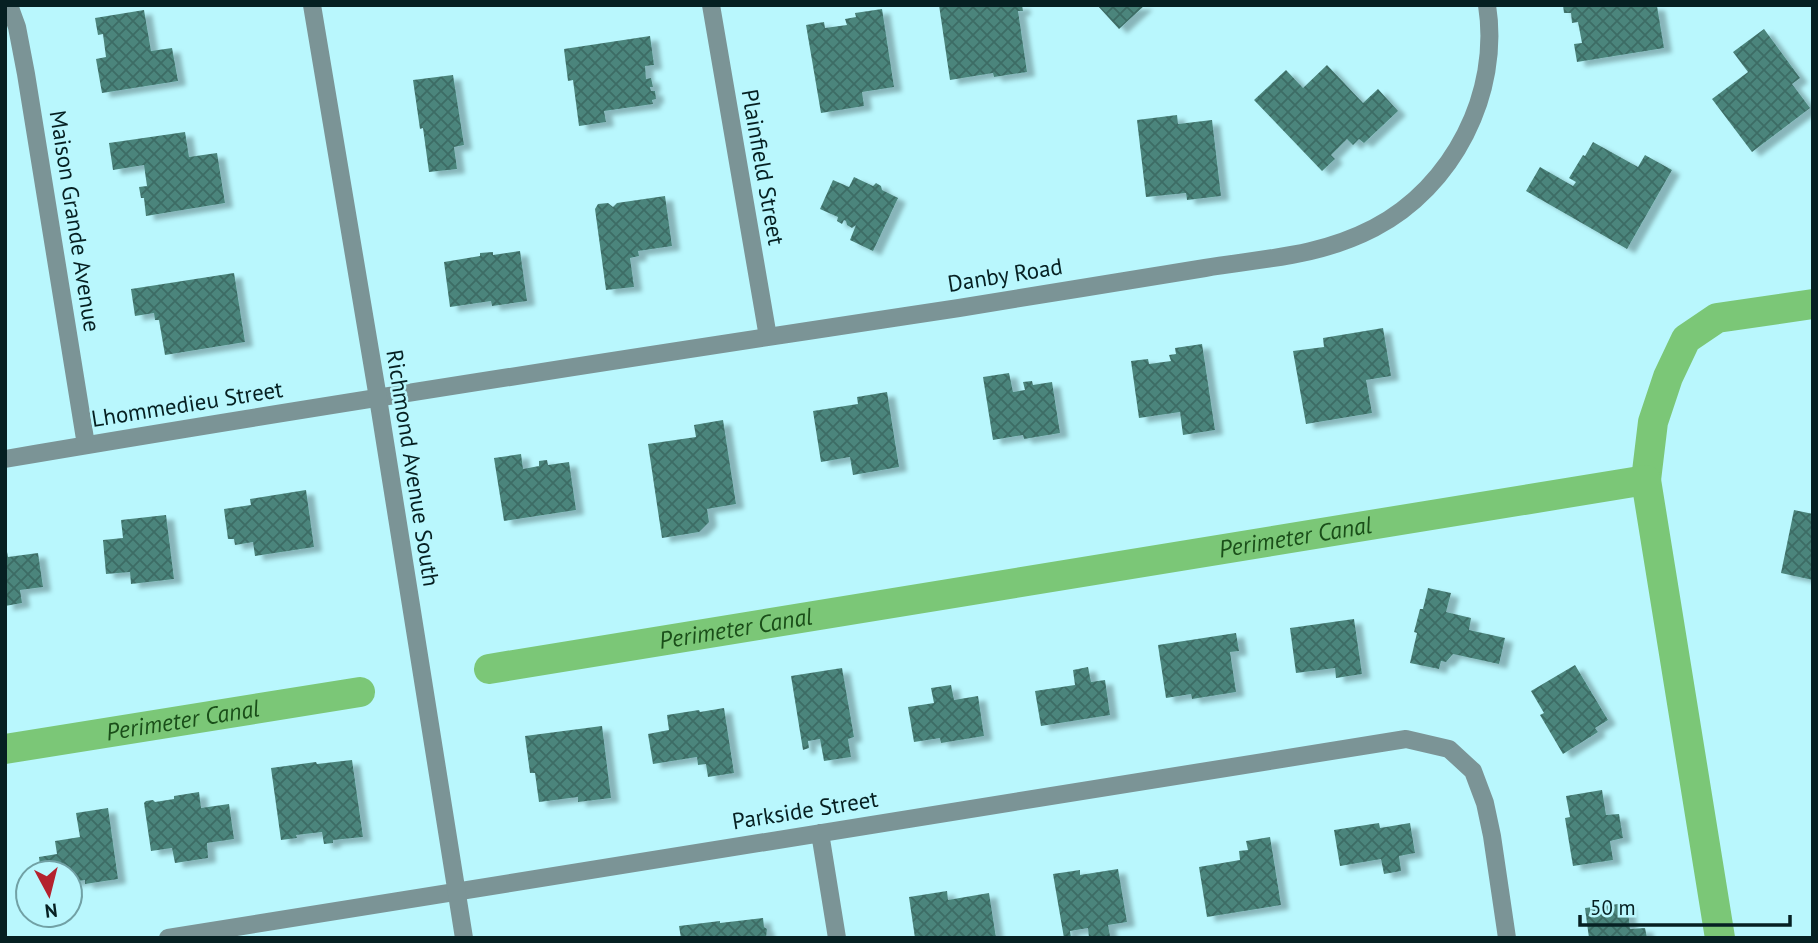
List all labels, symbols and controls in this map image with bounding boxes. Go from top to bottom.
street label: Plainfield Street [736,87,792,247]
street label: Maison Grande Avenue [44,108,107,334]
street label: Danby Road [945,251,1064,298]
street label: Richmond Avenue South [380,347,447,588]
street label: Lhommedieu Street [89,374,285,433]
water label: Perimeter Canal [1216,509,1375,565]
water label: Perimeter Canal [657,600,815,656]
water label: Perimeter Canal [104,692,262,748]
street label: Parkside Street [730,784,880,835]
north arrow [14,859,84,929]
scale bar [1580,884,1790,928]
text: 50 m [1590,894,1636,921]
text: N [43,898,59,924]

